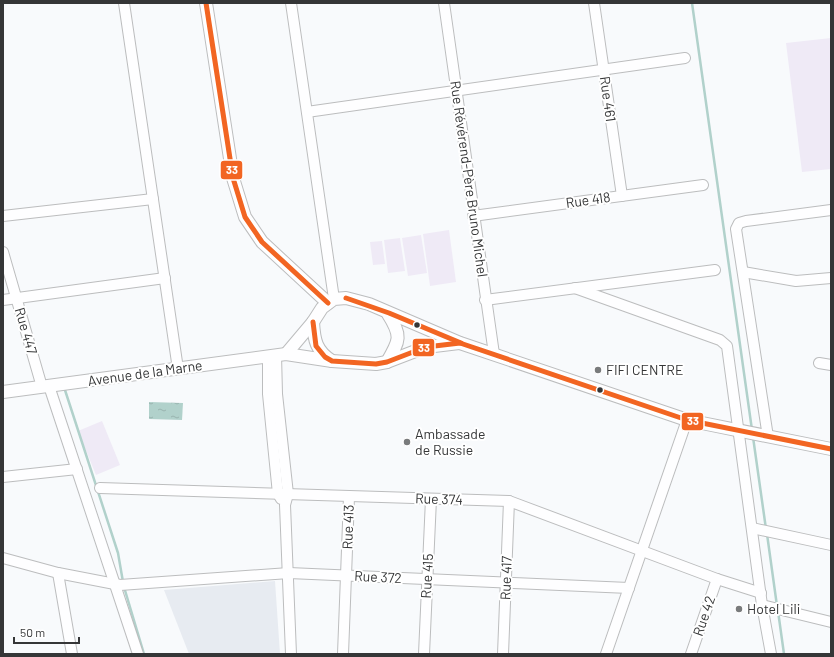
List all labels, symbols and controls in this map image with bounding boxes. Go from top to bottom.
street label: Rue 461 [597,75,620,123]
street label: Rue Révérend-Père Bruno Michel [447,80,492,278]
line badge: 33 [220,160,243,180]
text: 33 [226,163,238,176]
street label: Rue 418 [564,188,611,211]
street label: Rue 447 [12,305,41,357]
unlabelled marker [412,320,422,330]
line badge: 33 [412,338,435,357]
text: 33 [418,341,430,354]
street label: Avenue de la Marne [87,356,203,389]
place label: FIFI CENTRE [606,361,683,378]
marker: FIFI CENTRE [593,365,603,375]
unlabelled marker [595,385,605,395]
line badge: 33 [681,412,704,431]
text: 33 [687,414,699,427]
place label: Ambassade de Russie [415,425,485,458]
marker: Ambassade de Russie [402,437,412,447]
street label: Rue 374 [415,489,463,508]
street label: Rue 413 [338,504,357,550]
street label: Rue 415 [417,553,436,599]
street label: Rue 417 [496,555,515,600]
street label: Rue 372 [354,567,402,586]
street label: Rue 42 [689,593,718,638]
place label: Hotel Lili [747,600,800,617]
marker: Hotel Lili [734,604,744,614]
scale bar [14,619,79,645]
text: 50 m [20,625,45,639]

